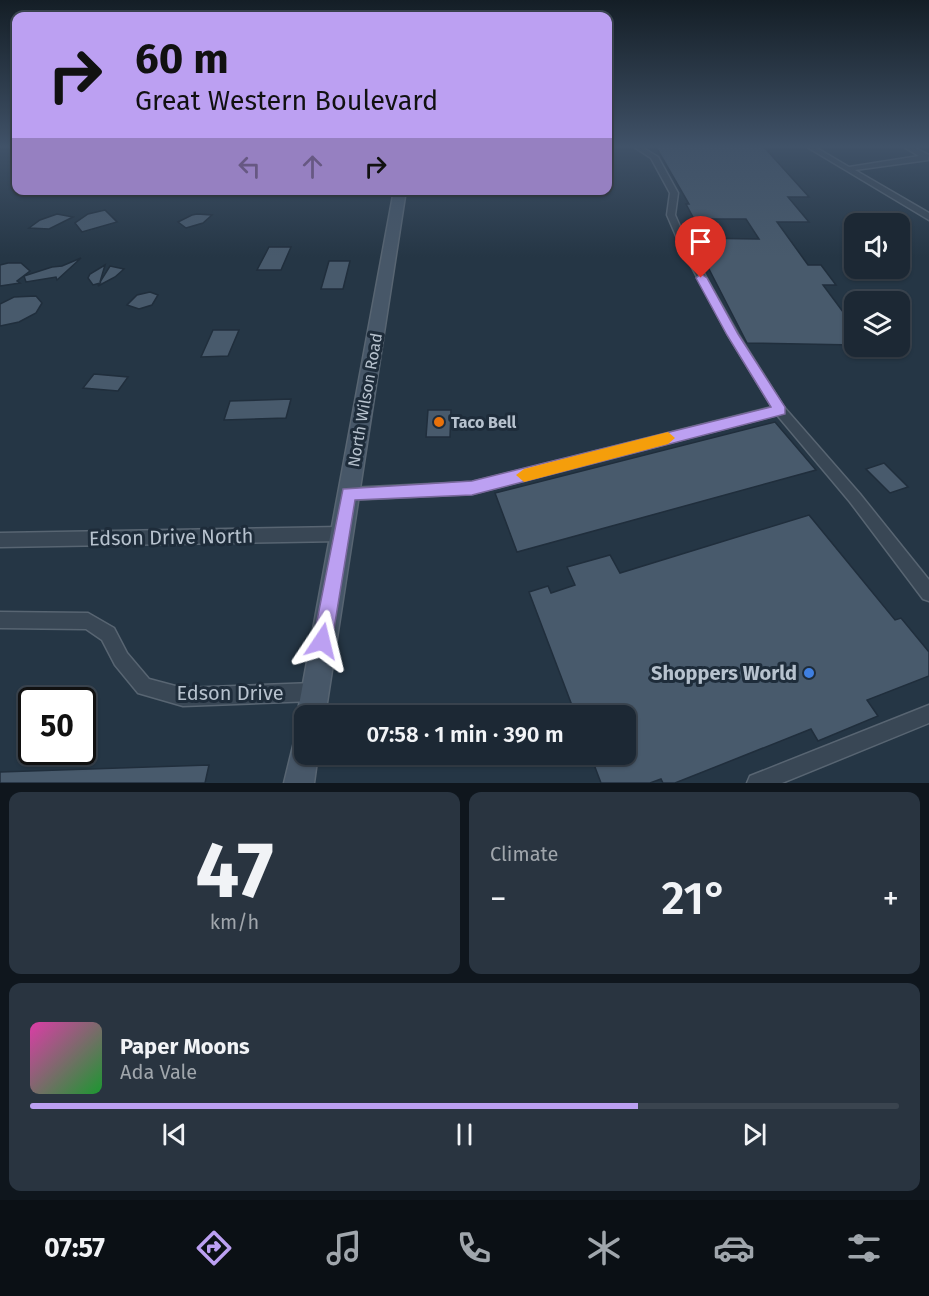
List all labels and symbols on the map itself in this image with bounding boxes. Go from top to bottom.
pin [675,216,726,278]
street label: North Wilson Road [344,332,386,468]
place label: Taco Bell [451,413,517,432]
marker: Taco Bell [432,415,446,429]
street label: Edson Drive North [89,524,253,550]
position arrow [290,609,354,673]
place label: Shoppers World [651,661,797,685]
marker: Shoppers World [802,666,816,680]
street label: Edson Drive [176,681,284,705]
speed limit sign: 50 [18,687,96,765]

